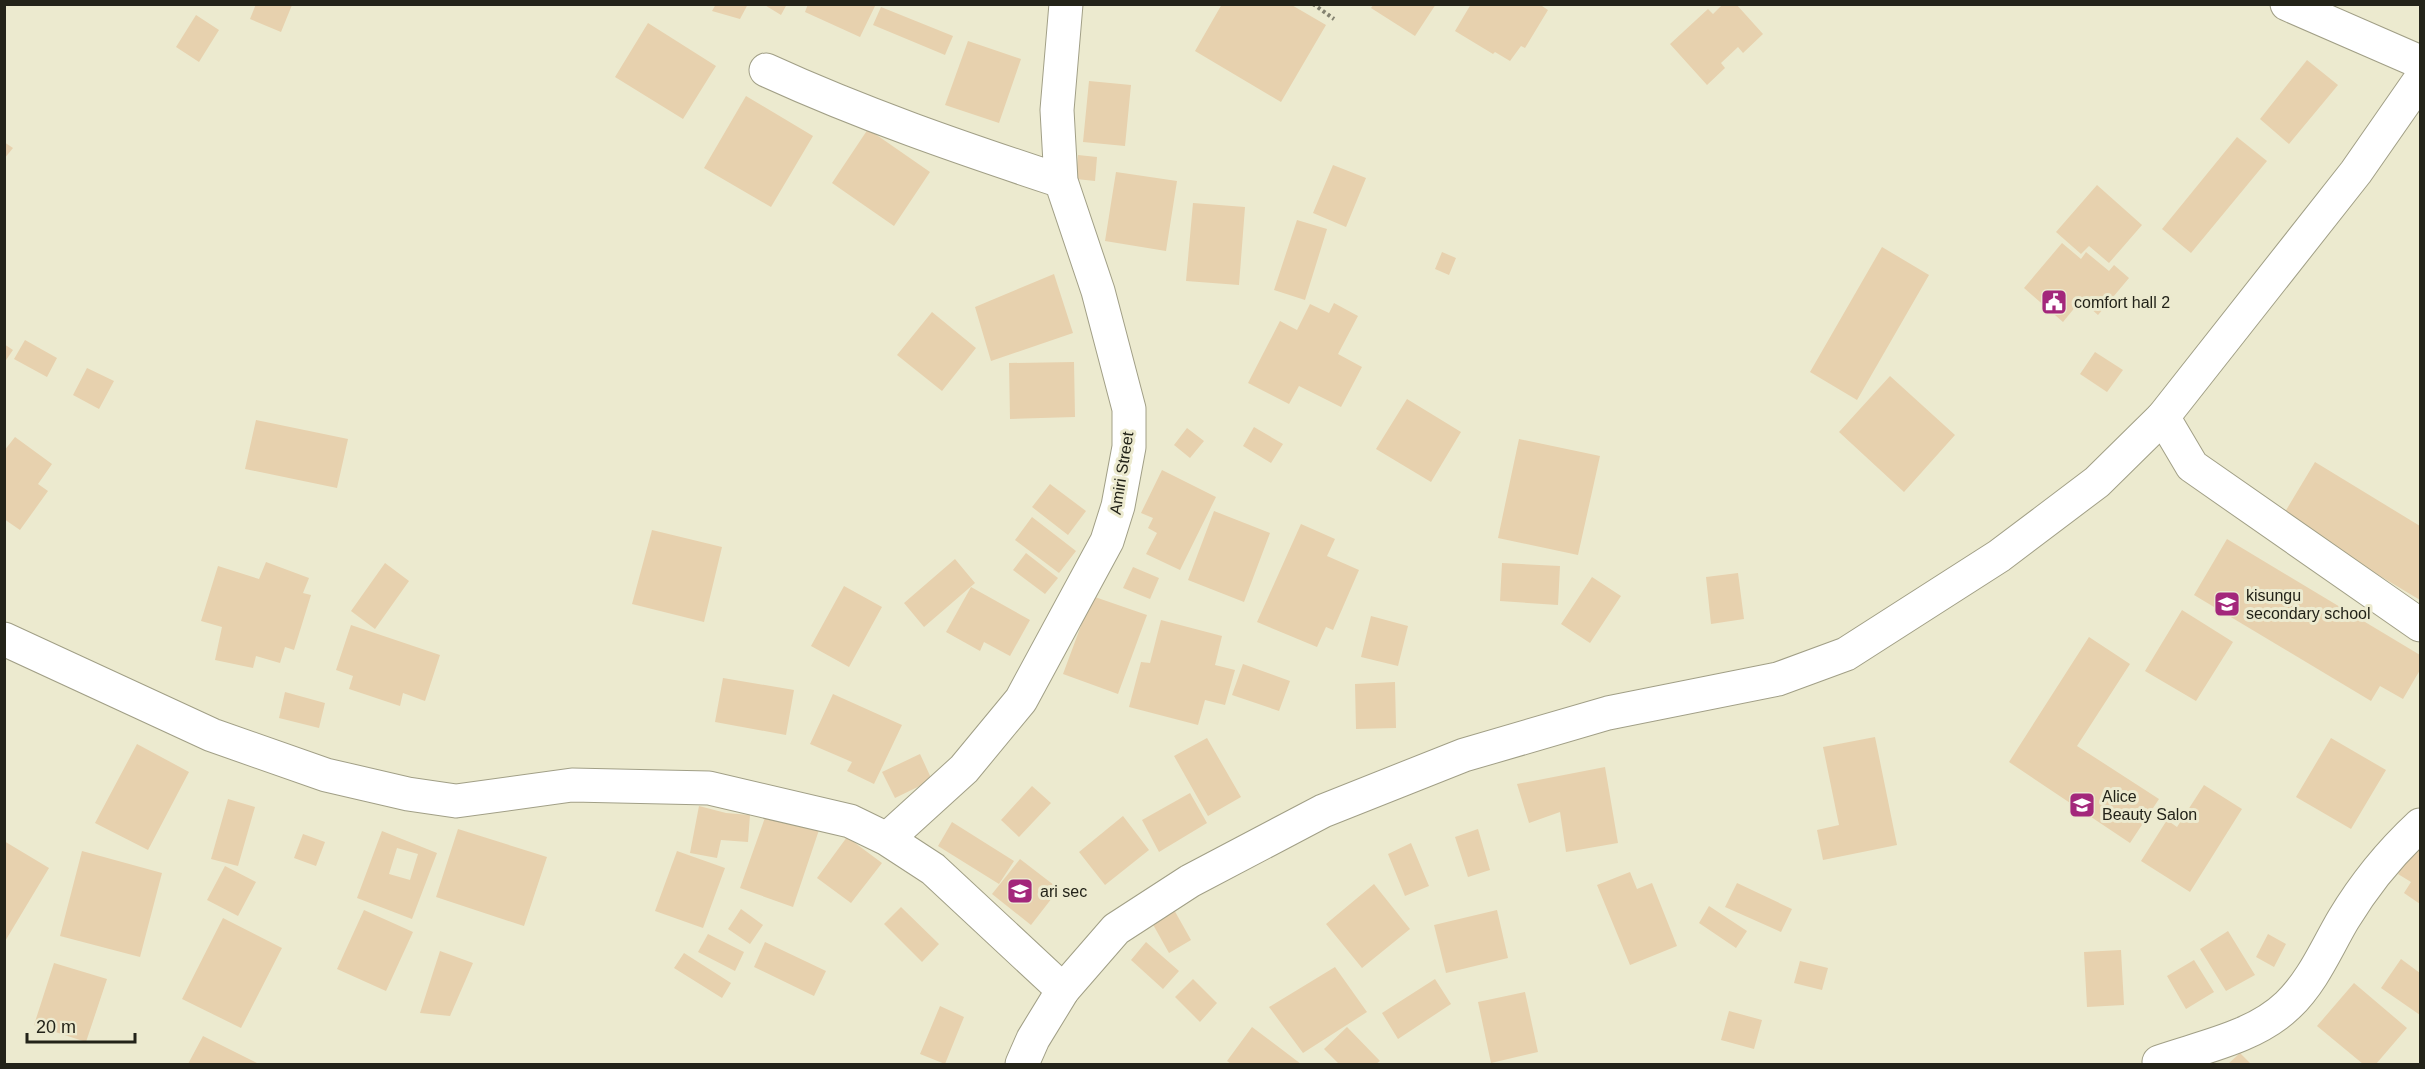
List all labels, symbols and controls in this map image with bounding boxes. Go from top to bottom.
public building icon: comfort hall 2 [2039,287,2069,317]
place label: comfort hall 2 [2074,294,2170,311]
street label: Amiri Street [1107,430,1137,516]
place label: kisungu secondary school [2246,587,2371,622]
school or university icon: kisungu secondary school [2212,589,2242,619]
place label: Alice Beauty Salon [2102,788,2197,823]
school or university icon: Alice Beauty Salon [2067,790,2097,820]
school or university icon: ari sec [1005,876,1035,906]
place label: ari sec [1040,883,1087,900]
scale bar [27,1006,135,1044]
text: 20 m [36,1017,76,1037]

